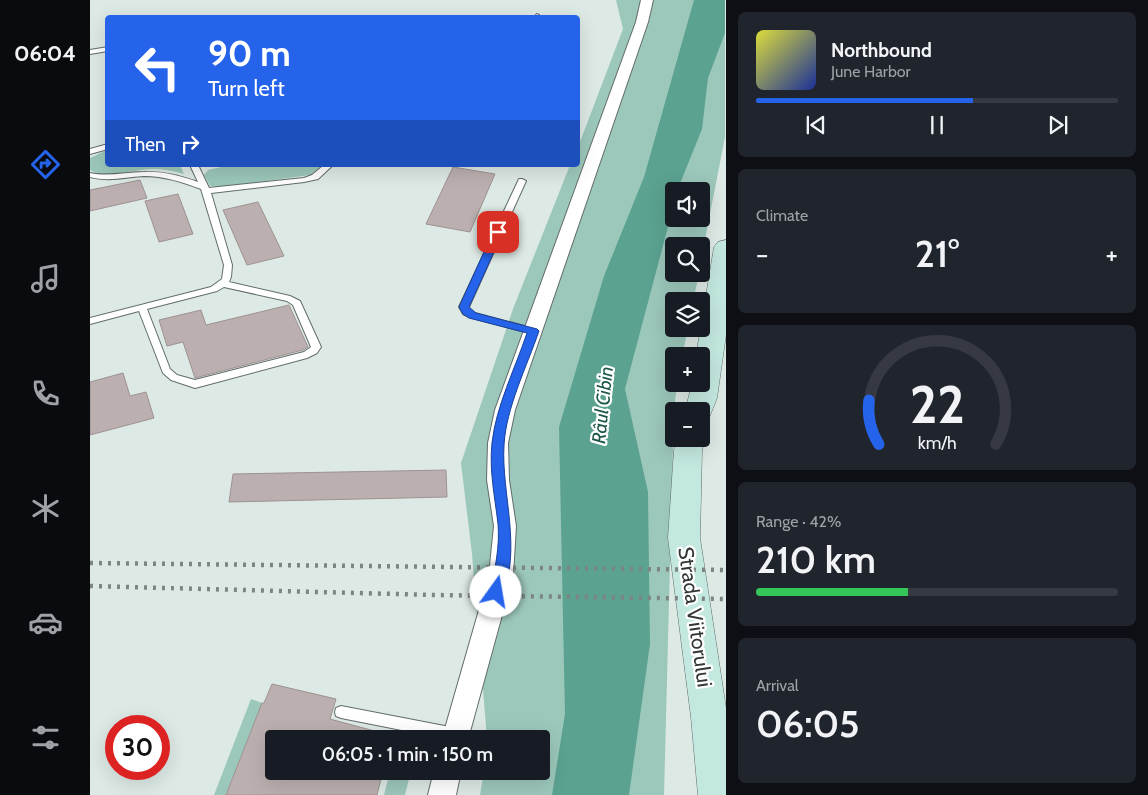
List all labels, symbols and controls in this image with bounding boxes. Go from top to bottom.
text: 90 m [208,32,291,75]
icon: left [125,35,190,100]
text: Northbound [831,39,932,62]
text: 06:04 [14,40,76,67]
text: June Harbor [831,62,911,81]
text: Turn left [208,75,285,102]
icon: previous [802,111,830,139]
icon: pause [923,111,951,139]
icon: next [1044,111,1072,139]
icon: right [176,130,204,158]
text: Then [125,133,166,156]
icon: directions [28,147,63,182]
map controls [665,182,710,447]
button: sound [665,182,710,227]
text: Climate [756,206,808,225]
pin [477,211,519,253]
icon: arrive [484,218,512,246]
text: 21° [915,230,959,277]
button: search [665,237,710,282]
text: − [756,237,768,271]
text: + [1106,237,1118,271]
icon: music [28,261,63,296]
button: layers [665,292,710,337]
button: + [665,347,710,392]
water label: Râul Cibin [587,365,618,445]
text: 22 [909,373,965,436]
icon: phone [28,376,63,411]
button: − [665,402,710,447]
text: km/h [917,432,957,453]
icon: climate [28,491,63,526]
text: Range · 42% [756,512,841,531]
text: 210 km [756,536,876,583]
street label: Strada Viitorului [673,545,718,689]
position arrow [469,565,521,617]
icon: car [28,605,63,640]
text: Arrival [756,676,799,695]
text: 06:05 [756,700,860,747]
speed limit sign: 30 [105,715,170,780]
icon: filters [28,720,63,755]
text: 06:05 · 1 min · 150 m [322,743,493,766]

